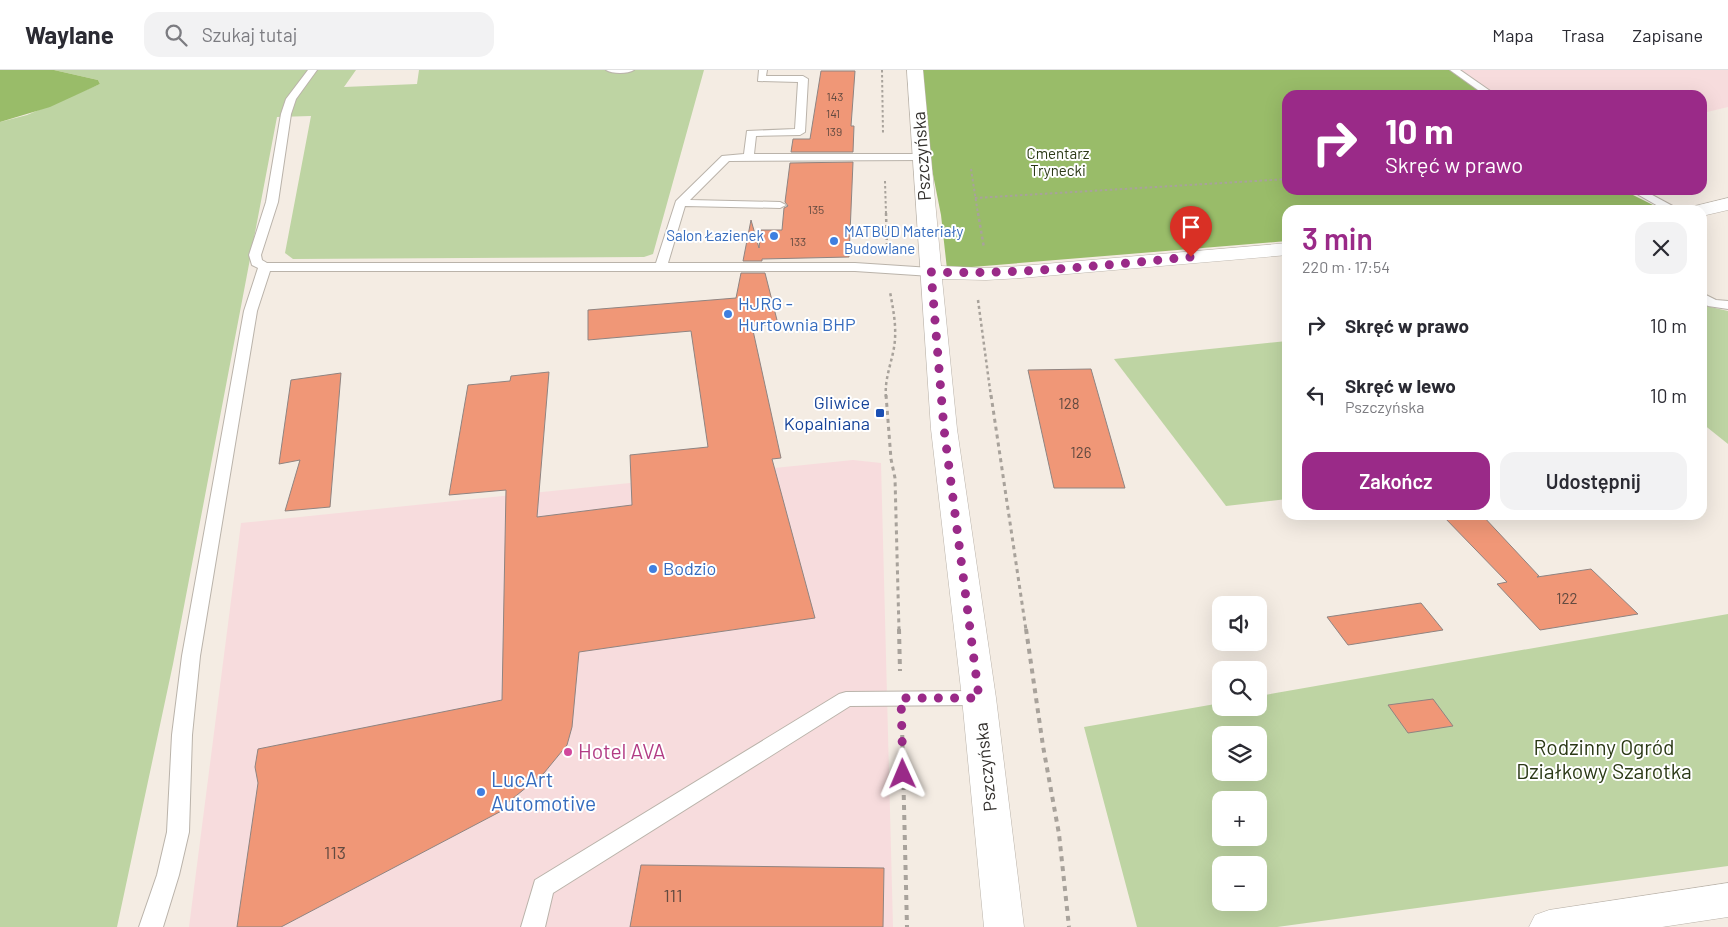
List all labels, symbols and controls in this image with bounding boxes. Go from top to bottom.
search box [144,12,494,57]
text: Waylane [25,20,114,49]
icon: search [162,21,190,49]
text: Szukaj tutaj [202,23,297,46]
text: Mapa [1492,24,1534,46]
text: Trasa [1562,24,1604,46]
text: Zapisane [1632,24,1703,46]
house number: 143 [827,89,844,103]
house number: 141 [826,106,840,120]
text: 10 m [1385,109,1454,151]
icon: right [1302,110,1367,175]
street label: Pszczyńska [907,111,935,201]
house number: 139 [826,124,842,138]
park label: Cmentarz Trynecki [1027,144,1090,179]
text: Skręć w prawo [1385,151,1523,177]
house number: 135 [808,202,824,216]
pin [1170,206,1212,257]
icon: arrive [1177,213,1205,241]
text: 3 min [1302,220,1373,256]
place label: MATBUD Materiały Budowlane [844,222,963,257]
button: close [1635,222,1687,274]
place label: Salon Łazienek [666,226,764,244]
marker: Salon Łazienek [768,230,780,242]
house number: 133 [790,234,806,248]
marker: MATBUD Materiały Budowlane [828,235,840,247]
text: 220 m · 17:54 [1302,257,1390,276]
place label: HJRG - Hurtownia BHP [738,292,856,335]
marker: HJRG - Hurtownia BHP [722,308,734,320]
icon: right [1302,311,1330,339]
text: Skręć w prawo [1345,314,1469,337]
text: 10 m [1650,314,1687,337]
text: Skręć w lewo [1345,374,1456,397]
icon: left [1302,381,1330,409]
text: 10 m [1650,384,1687,407]
place label: Gliwice Kopalniana [784,391,870,434]
house number: 128 [1058,394,1080,412]
text: Pszczyńska [1345,397,1424,416]
marker: Gliwice Kopalniana [874,407,886,419]
house number: 126 [1070,443,1092,461]
button: Zakończ [1302,452,1490,510]
button: Udostępnij [1500,452,1687,510]
place label: Bodzio [663,557,716,579]
marker: Bodzio [647,563,659,575]
house number: 122 [1556,589,1578,607]
map controls [1212,596,1267,911]
button: sound [1212,596,1267,651]
button: search [1212,661,1267,716]
street label: Pszczyńska [969,722,1001,813]
button: layers [1212,726,1267,781]
park label: Rodzinny Ogród Działkowy Szarotka [1516,734,1692,783]
place label: Hotel AVA [578,738,666,763]
marker: Hotel AVA [562,746,574,758]
position arrow [876,747,928,799]
place label: LucArt Automotive [491,766,596,815]
marker: LucArt Automotive [475,786,487,798]
button: + [1212,791,1267,846]
house number: 113 [324,841,346,863]
button: − [1212,856,1267,911]
house number: 111 [663,884,683,906]

